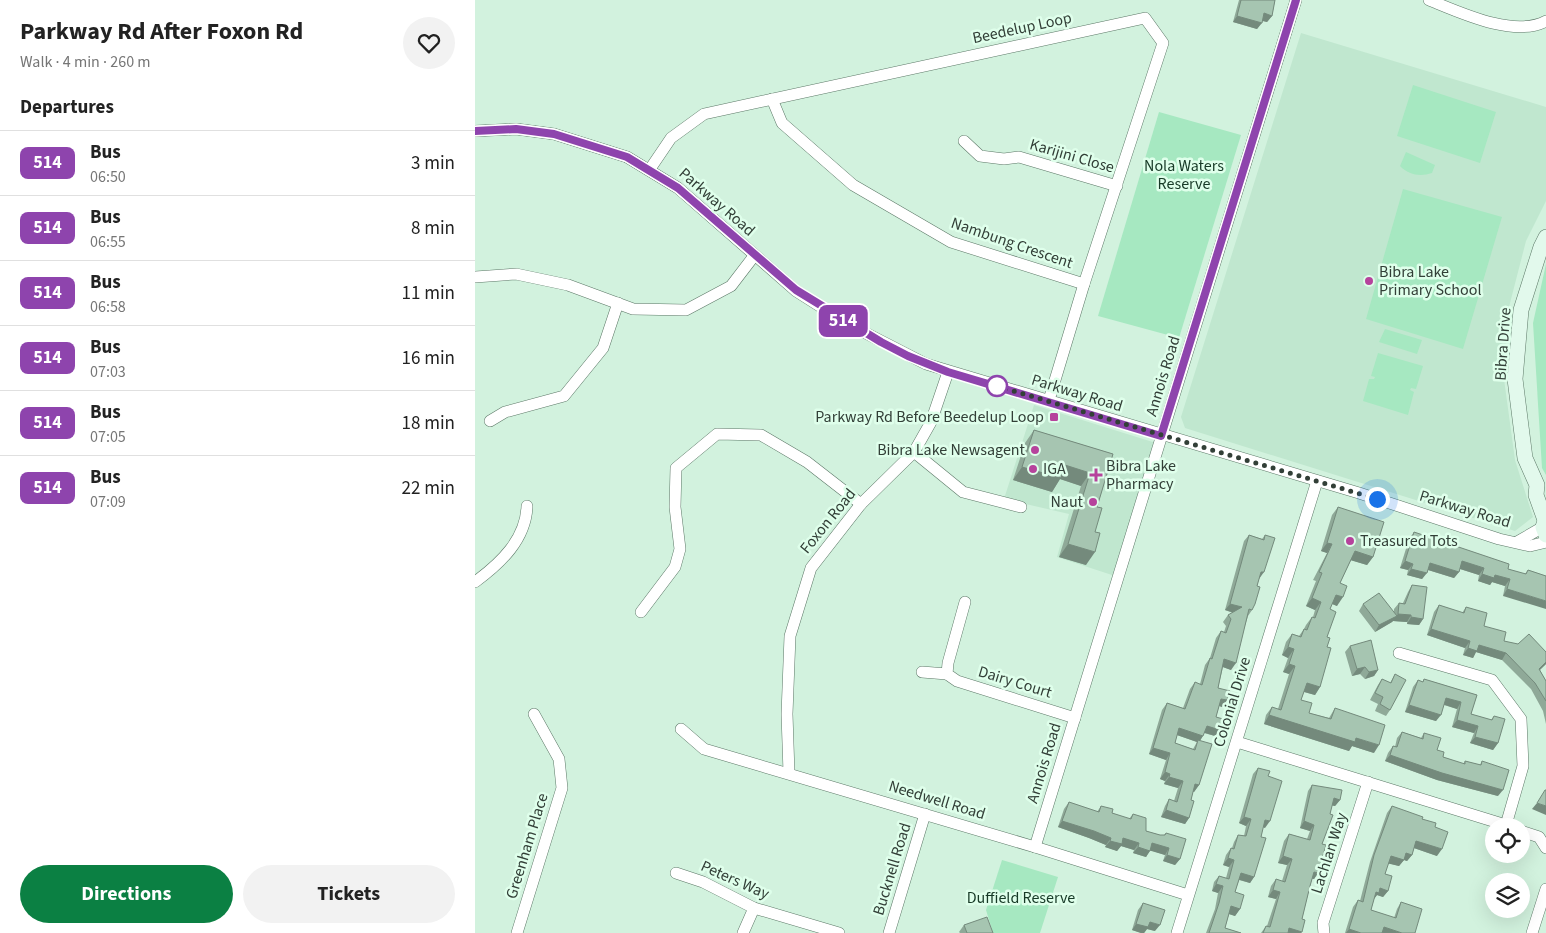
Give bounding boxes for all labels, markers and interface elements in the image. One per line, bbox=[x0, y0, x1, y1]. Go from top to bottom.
street label: Beedelup Loop bbox=[970, 7, 1074, 49]
text: Parkway Rd After Foxon Rd bbox=[20, 14, 303, 49]
button: heart bbox=[403, 17, 455, 69]
text: Walk · 4 min · 260 m bbox=[20, 51, 151, 73]
text: Departures bbox=[20, 94, 114, 121]
street label: Karijini Close bbox=[1027, 133, 1117, 179]
text: Bus bbox=[90, 139, 121, 166]
text: 514 bbox=[33, 150, 62, 175]
text: 3 min bbox=[411, 150, 455, 177]
park label: Nola Waters Reserve bbox=[1144, 155, 1224, 195]
street label: Parkway Road bbox=[674, 163, 760, 241]
text: 06:50 bbox=[90, 166, 126, 188]
text: Bus bbox=[90, 204, 121, 231]
street label: Nambung Crescent bbox=[948, 212, 1076, 274]
text: 514 bbox=[33, 215, 62, 240]
text: 8 min bbox=[411, 215, 455, 242]
text: 06:55 bbox=[90, 231, 126, 253]
place label: Bibra Lake Primary School bbox=[1379, 261, 1481, 301]
text: Bus bbox=[90, 269, 121, 296]
marker: Bibra Lake Primary School bbox=[1363, 275, 1375, 287]
text: 514 bbox=[33, 280, 62, 305]
text: 11 min bbox=[401, 280, 455, 307]
text: 06:58 bbox=[90, 296, 126, 318]
line badge: 514 bbox=[814, 305, 872, 337]
street label: Bibra Drive bbox=[1489, 307, 1517, 381]
text: 514 bbox=[829, 308, 857, 333]
street label: Annois Road bbox=[1140, 333, 1186, 419]
text: Bus bbox=[90, 334, 121, 361]
text: 514 bbox=[33, 345, 62, 370]
text: 16 min bbox=[401, 345, 455, 372]
text: 07:03 bbox=[90, 361, 126, 383]
street label: Parkway Road bbox=[1029, 369, 1125, 417]
unlabelled marker bbox=[986, 375, 1008, 397]
text: Bus bbox=[90, 399, 121, 426]
place label: Parkway Rd Before Beedelup Loop bbox=[815, 406, 1044, 428]
text: 514 bbox=[33, 410, 62, 435]
text: 18 min bbox=[401, 410, 455, 437]
marker: Parkway Rd Before Beedelup Loop bbox=[1048, 411, 1060, 423]
text: 07:05 bbox=[90, 426, 126, 448]
place label: Bibra Lake Newsagent bbox=[877, 439, 1026, 461]
marker: Bibra Lake Newsagent bbox=[1029, 444, 1041, 456]
place label: Bibra Lake Pharmacy bbox=[1106, 455, 1176, 495]
place label: IGA bbox=[1043, 458, 1066, 480]
marker: IGA bbox=[1027, 463, 1039, 475]
text: Bus bbox=[90, 464, 121, 491]
marker: Bibra Lake Pharmacy bbox=[1090, 469, 1102, 481]
text: 514 bbox=[33, 475, 62, 500]
text: 22 min bbox=[401, 475, 455, 502]
street label: Foxon Road bbox=[795, 484, 861, 558]
street label: Parkway Road bbox=[1417, 485, 1513, 533]
your location bbox=[1365, 487, 1390, 512]
text: 07:09 bbox=[90, 491, 126, 513]
place label: Naut bbox=[1050, 491, 1084, 513]
marker: Naut bbox=[1087, 496, 1099, 508]
place label: Treasured Tots bbox=[1360, 530, 1458, 552]
marker: Treasured Tots bbox=[1344, 535, 1356, 547]
street label: Colonial Drive bbox=[1208, 654, 1256, 750]
street label: Dairy Court bbox=[975, 660, 1055, 704]
street label: Annois Road bbox=[1021, 720, 1067, 806]
street label: Needwell Road bbox=[886, 775, 988, 825]
street label: Greenham Place bbox=[501, 791, 554, 901]
street label: Lachlan Way bbox=[1306, 809, 1353, 896]
map controls bbox=[1485, 818, 1530, 918]
button: locate bbox=[1485, 818, 1530, 863]
street label: Bucknell Road bbox=[867, 820, 917, 918]
street label: Peters Way bbox=[697, 855, 773, 905]
button: Directions bbox=[20, 865, 233, 923]
button: Tickets bbox=[243, 865, 455, 923]
button: layers bbox=[1485, 873, 1530, 918]
park label: Duffield Reserve bbox=[967, 887, 1075, 909]

